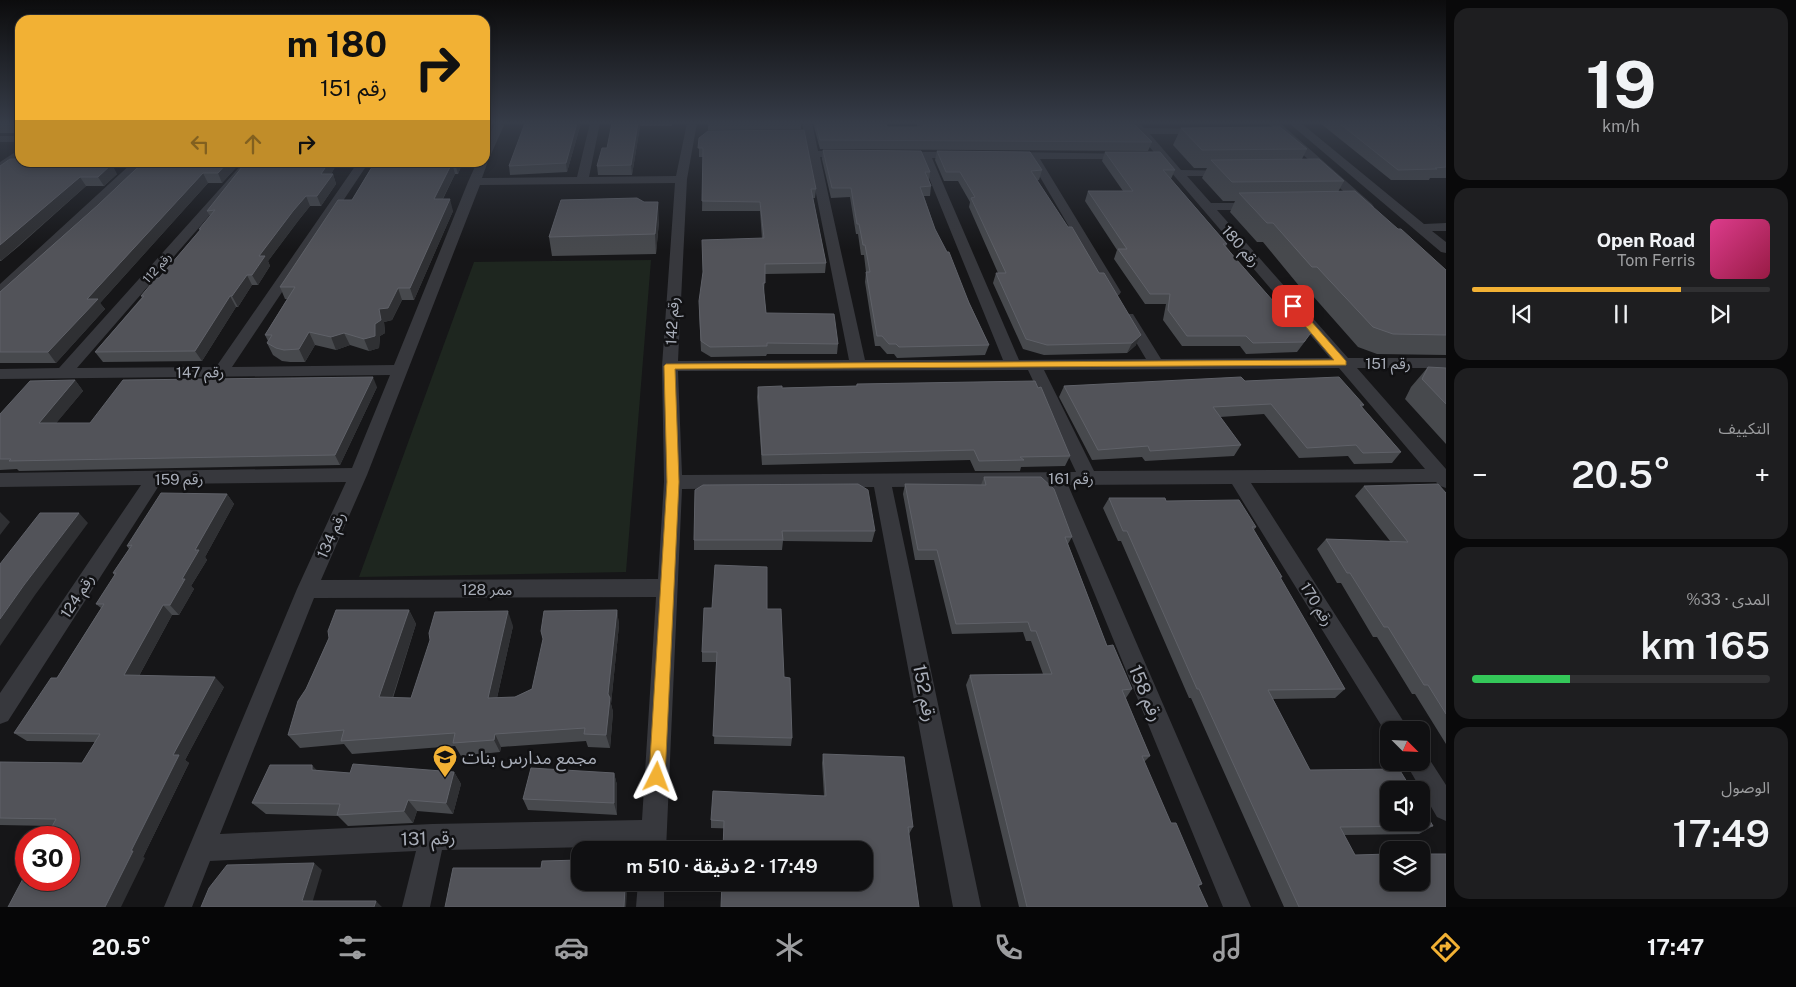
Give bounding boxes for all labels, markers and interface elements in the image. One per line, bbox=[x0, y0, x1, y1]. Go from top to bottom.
text: 180 m bbox=[287, 24, 387, 65]
icon: right bbox=[405, 35, 470, 100]
text: 19 bbox=[1586, 46, 1656, 123]
text: رقم 151 bbox=[320, 75, 387, 101]
text: km/h bbox=[1602, 117, 1640, 136]
icon: left bbox=[186, 130, 214, 158]
icon: ahead bbox=[239, 130, 267, 158]
icon: right bbox=[292, 130, 320, 158]
street label: رقم 180 bbox=[1216, 222, 1263, 272]
text: Open Road bbox=[1597, 229, 1695, 251]
street label: رقم 112 bbox=[140, 250, 176, 287]
text: Tom Ferris bbox=[1617, 251, 1695, 270]
pin bbox=[1272, 285, 1314, 327]
icon: arrive bbox=[1279, 292, 1307, 320]
street label: رقم 142 bbox=[662, 296, 685, 346]
icon: previous bbox=[1508, 300, 1536, 328]
icon: pause bbox=[1607, 300, 1635, 328]
icon: next bbox=[1706, 300, 1734, 328]
street label: رقم 151 bbox=[1365, 355, 1411, 375]
street label: رقم 147 bbox=[176, 363, 224, 384]
text: التكييف bbox=[1718, 419, 1770, 438]
text: 20.5° bbox=[1571, 452, 1671, 497]
text: − bbox=[1472, 458, 1488, 491]
text: + bbox=[1754, 458, 1770, 491]
street label: رقم 159 bbox=[154, 470, 204, 491]
street label: رقم 161 bbox=[1048, 470, 1094, 490]
street label: رقم 134 bbox=[313, 509, 351, 562]
street label: رقم 124 bbox=[57, 571, 100, 623]
street label: رقم 170 bbox=[1295, 579, 1337, 630]
street label: ممر 128 bbox=[462, 581, 512, 599]
text: المدى · 33% bbox=[1686, 590, 1770, 609]
text: 165 km bbox=[1641, 623, 1770, 668]
street label: رقم 152 bbox=[906, 662, 941, 724]
street label: رقم 158 bbox=[1122, 662, 1167, 725]
north arrow bbox=[1380, 721, 1430, 771]
map controls bbox=[1380, 721, 1430, 891]
school or university icon: مجمع مدارس بنات bbox=[432, 744, 458, 778]
place label: مجمع مدارس بنات bbox=[462, 747, 597, 772]
position arrow bbox=[630, 750, 682, 802]
text: الوصول bbox=[1721, 778, 1770, 797]
button: sound bbox=[1380, 781, 1430, 831]
text: 17:49 bbox=[1673, 811, 1770, 856]
speed limit sign: 30 bbox=[15, 826, 80, 891]
street label: رقم 131 bbox=[400, 827, 456, 852]
button: layers bbox=[1380, 841, 1430, 891]
text: 17:49 · 2 دقيقة · 510 m bbox=[626, 855, 818, 877]
icon: filters bbox=[335, 930, 370, 965]
icon: car bbox=[554, 930, 589, 965]
icon: climate bbox=[772, 930, 807, 965]
icon: phone bbox=[991, 930, 1026, 965]
icon: music bbox=[1210, 930, 1245, 965]
icon: directions bbox=[1428, 930, 1463, 965]
text: 20.5° bbox=[92, 934, 151, 960]
text: 17:47 bbox=[1647, 934, 1704, 960]

